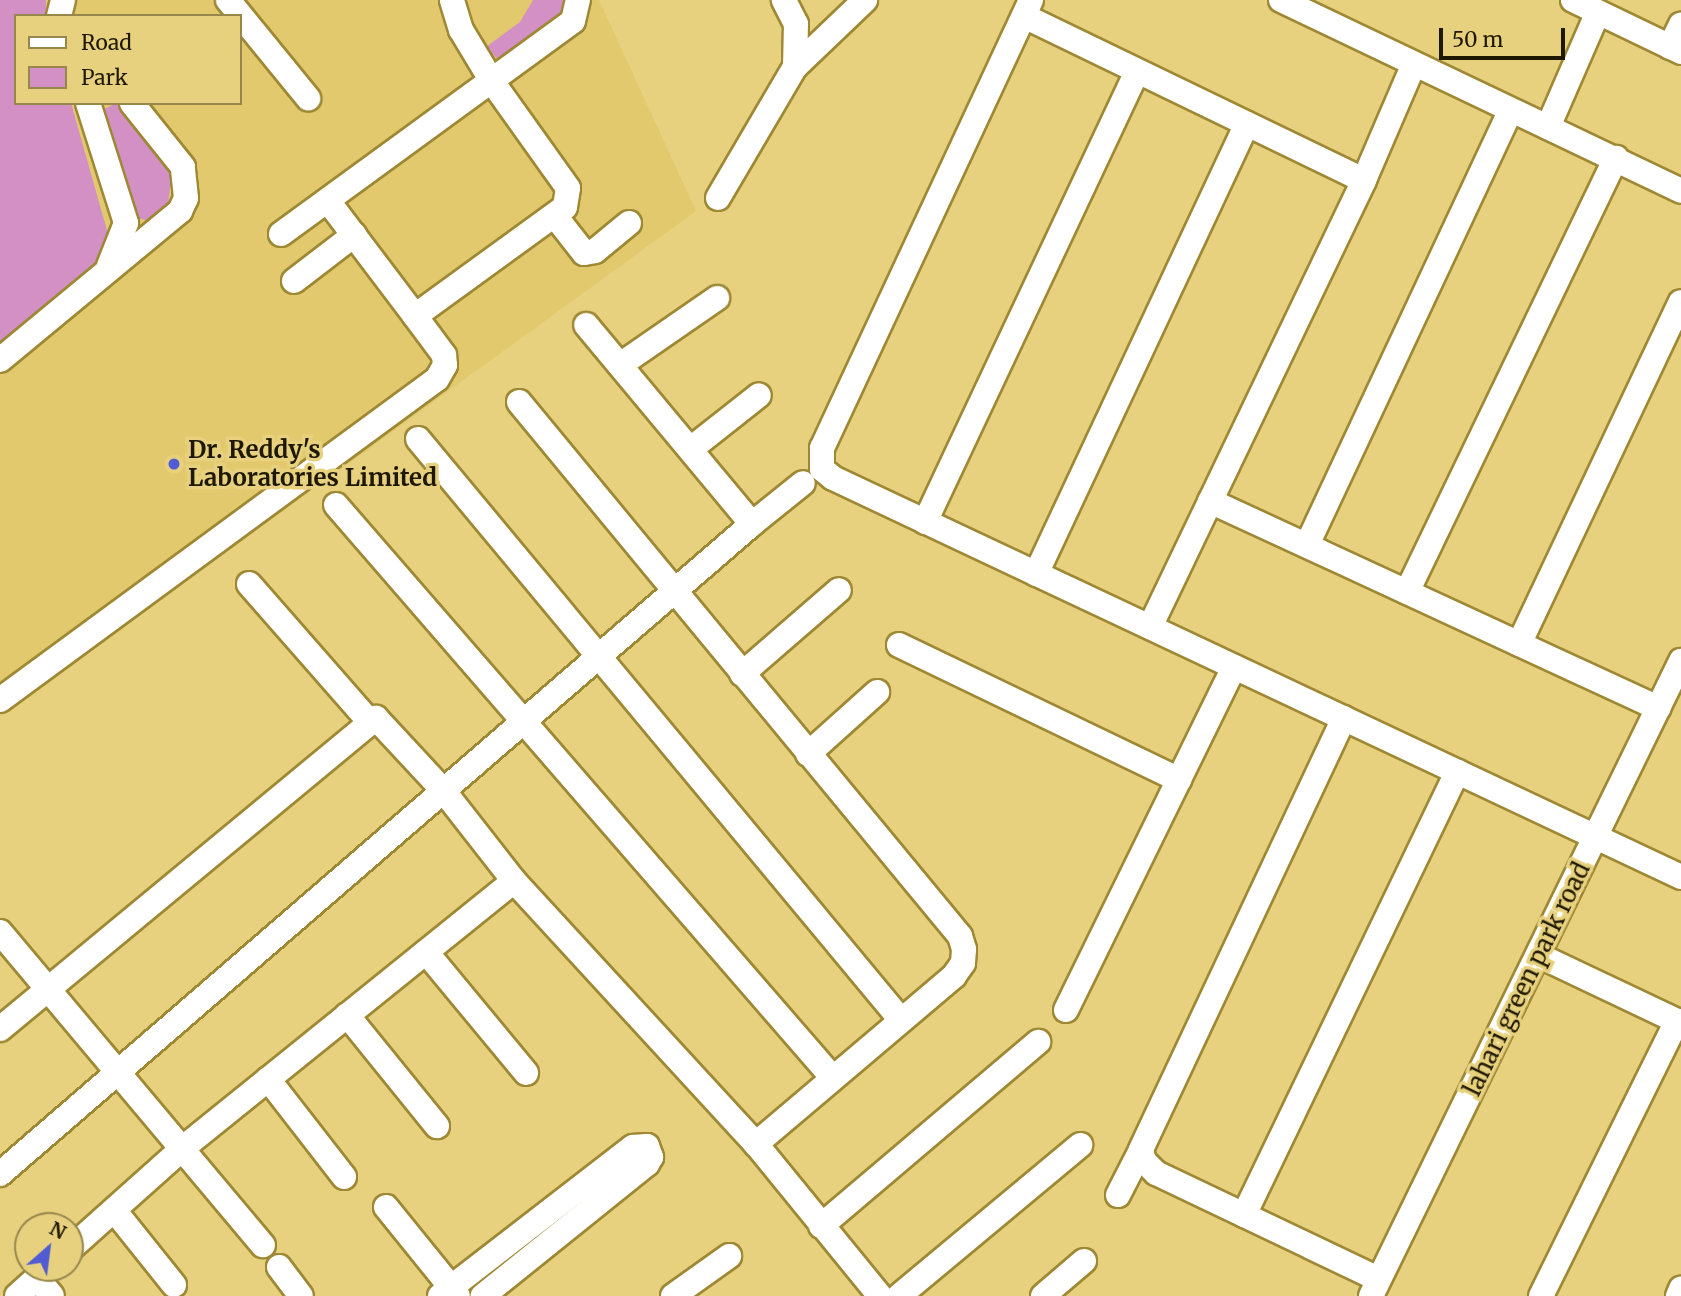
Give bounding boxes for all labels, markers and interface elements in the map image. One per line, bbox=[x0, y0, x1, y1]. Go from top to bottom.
legend bbox=[14, 14, 242, 105]
scale bar bbox=[1443, 14, 1569, 58]
text: 50 m bbox=[1452, 26, 1503, 53]
text: Road bbox=[81, 29, 132, 56]
text: Park bbox=[81, 64, 128, 91]
place label: Dr. Reddy's Laboratories Limited bbox=[188, 436, 437, 492]
marker: Dr. Reddy's Laboratories Limited bbox=[166, 456, 182, 472]
street label: lahari green park road bbox=[1458, 858, 1596, 1100]
north arrow bbox=[14, 1212, 84, 1282]
text: N bbox=[46, 1216, 70, 1244]

